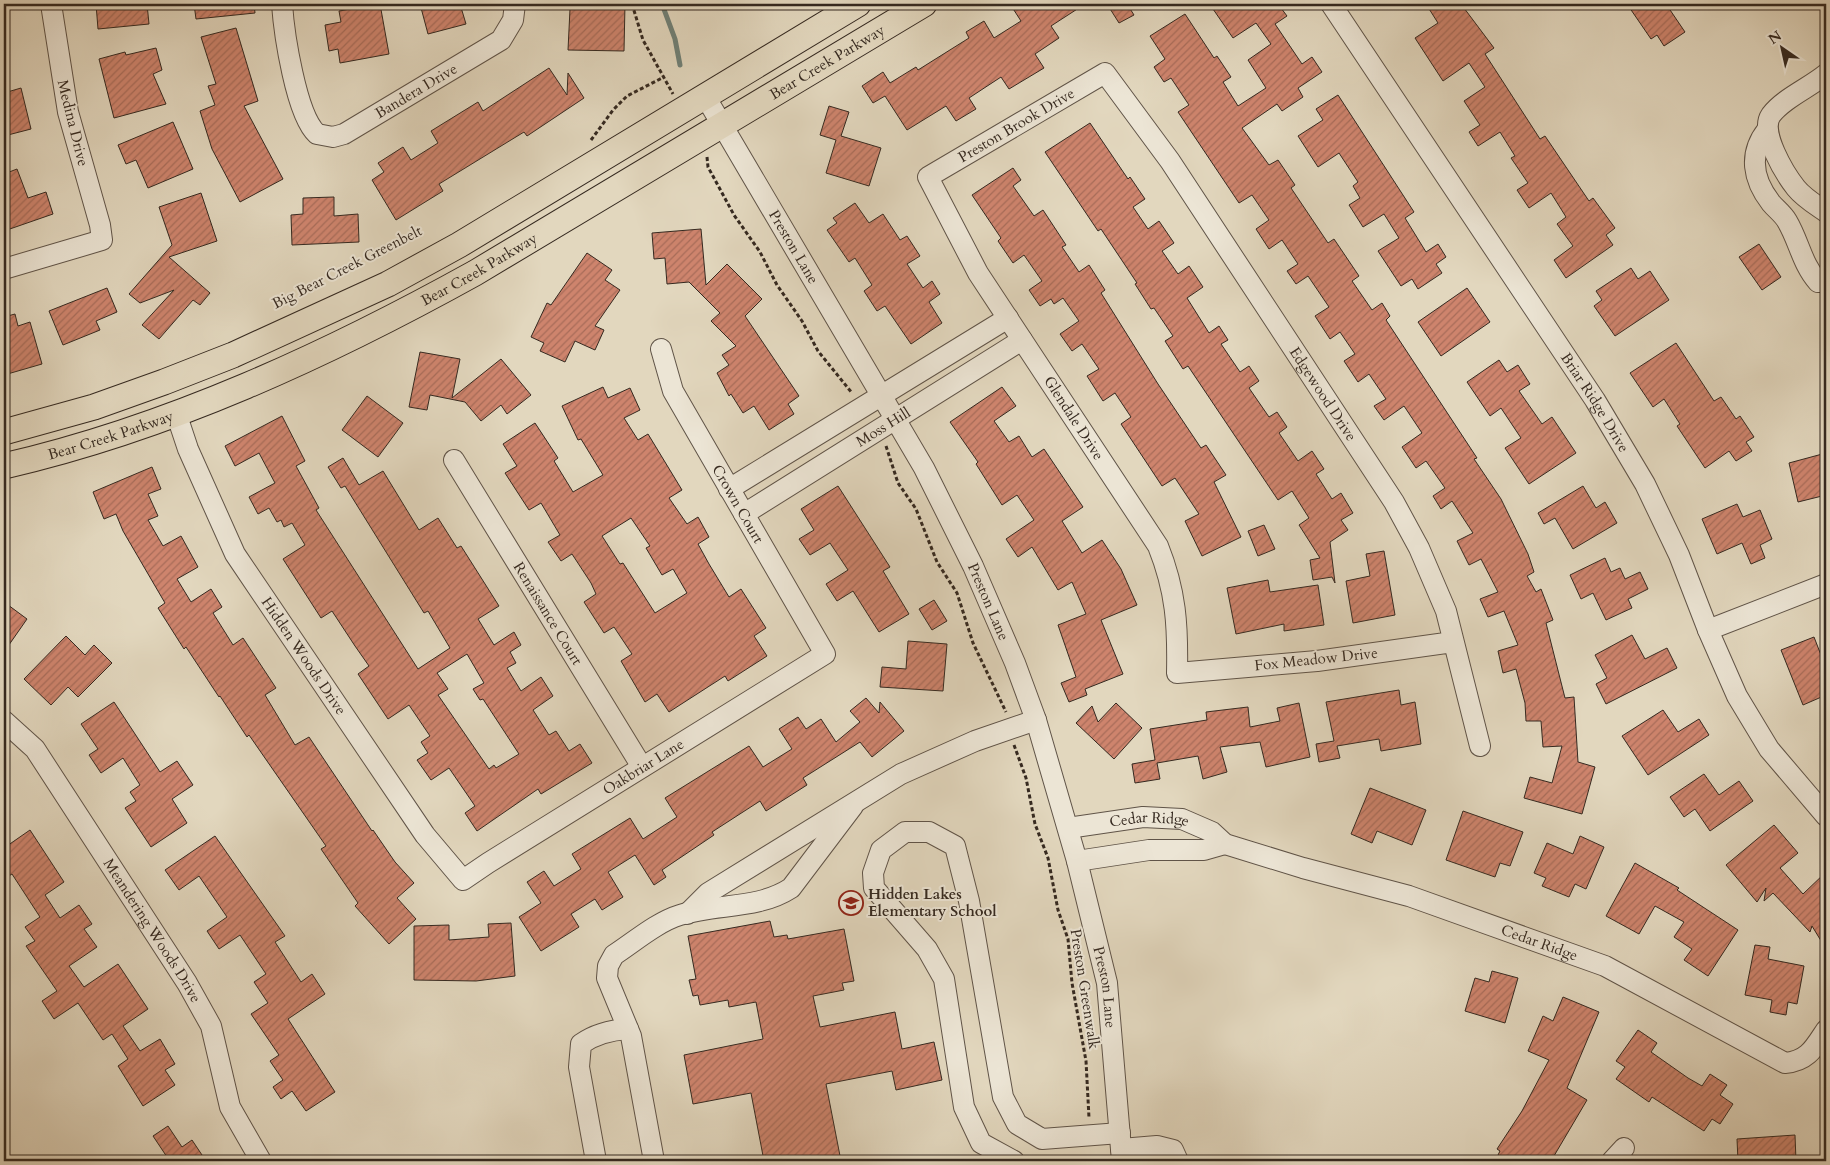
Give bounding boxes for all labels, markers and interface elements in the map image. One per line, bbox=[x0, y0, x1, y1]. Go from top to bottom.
street label: Bear Creek Parkway bbox=[766, 20, 888, 104]
north arrow bbox=[1758, 22, 1808, 72]
text: N bbox=[1765, 26, 1785, 49]
street label: Bandera Drive bbox=[371, 58, 461, 123]
street label: Medina Drive bbox=[53, 78, 93, 169]
street label: Preston Brook Drive bbox=[954, 83, 1078, 167]
street label: Preston Lane bbox=[764, 206, 823, 288]
street label: Big Bear Creek Greenbelt bbox=[269, 220, 425, 313]
street label: Bear Creek Parkway bbox=[417, 228, 541, 310]
street label: Edgewood Drive bbox=[1285, 343, 1361, 445]
street label: Briar Ridge Drive bbox=[1556, 349, 1634, 456]
street label: Glendale Drive bbox=[1039, 372, 1109, 464]
street label: Moss Hill bbox=[852, 402, 914, 452]
street label: Bear Creek Parkway bbox=[46, 406, 176, 465]
street label: Crown Court bbox=[707, 461, 769, 547]
street label: Renaissance Court bbox=[509, 558, 587, 669]
street label: Preston Lane bbox=[963, 560, 1014, 644]
street label: Hidden Woods Drive bbox=[257, 593, 351, 719]
street label: Fox Meadow Drive bbox=[1253, 643, 1379, 675]
street label: Oakbriar Lane bbox=[599, 734, 688, 800]
street label: Cedar Ridge bbox=[1108, 807, 1193, 832]
street label: Meandering Woods Drive bbox=[99, 855, 206, 1006]
place label: Hidden Lakes Elementary School bbox=[868, 884, 997, 921]
school or university icon: Hidden Lakes Elementary School bbox=[838, 890, 864, 916]
street label: Cedar Ridge bbox=[1498, 920, 1581, 966]
street label: Preston Greenwalk bbox=[1066, 927, 1104, 1051]
street label: Preston Lane bbox=[1088, 944, 1121, 1029]

